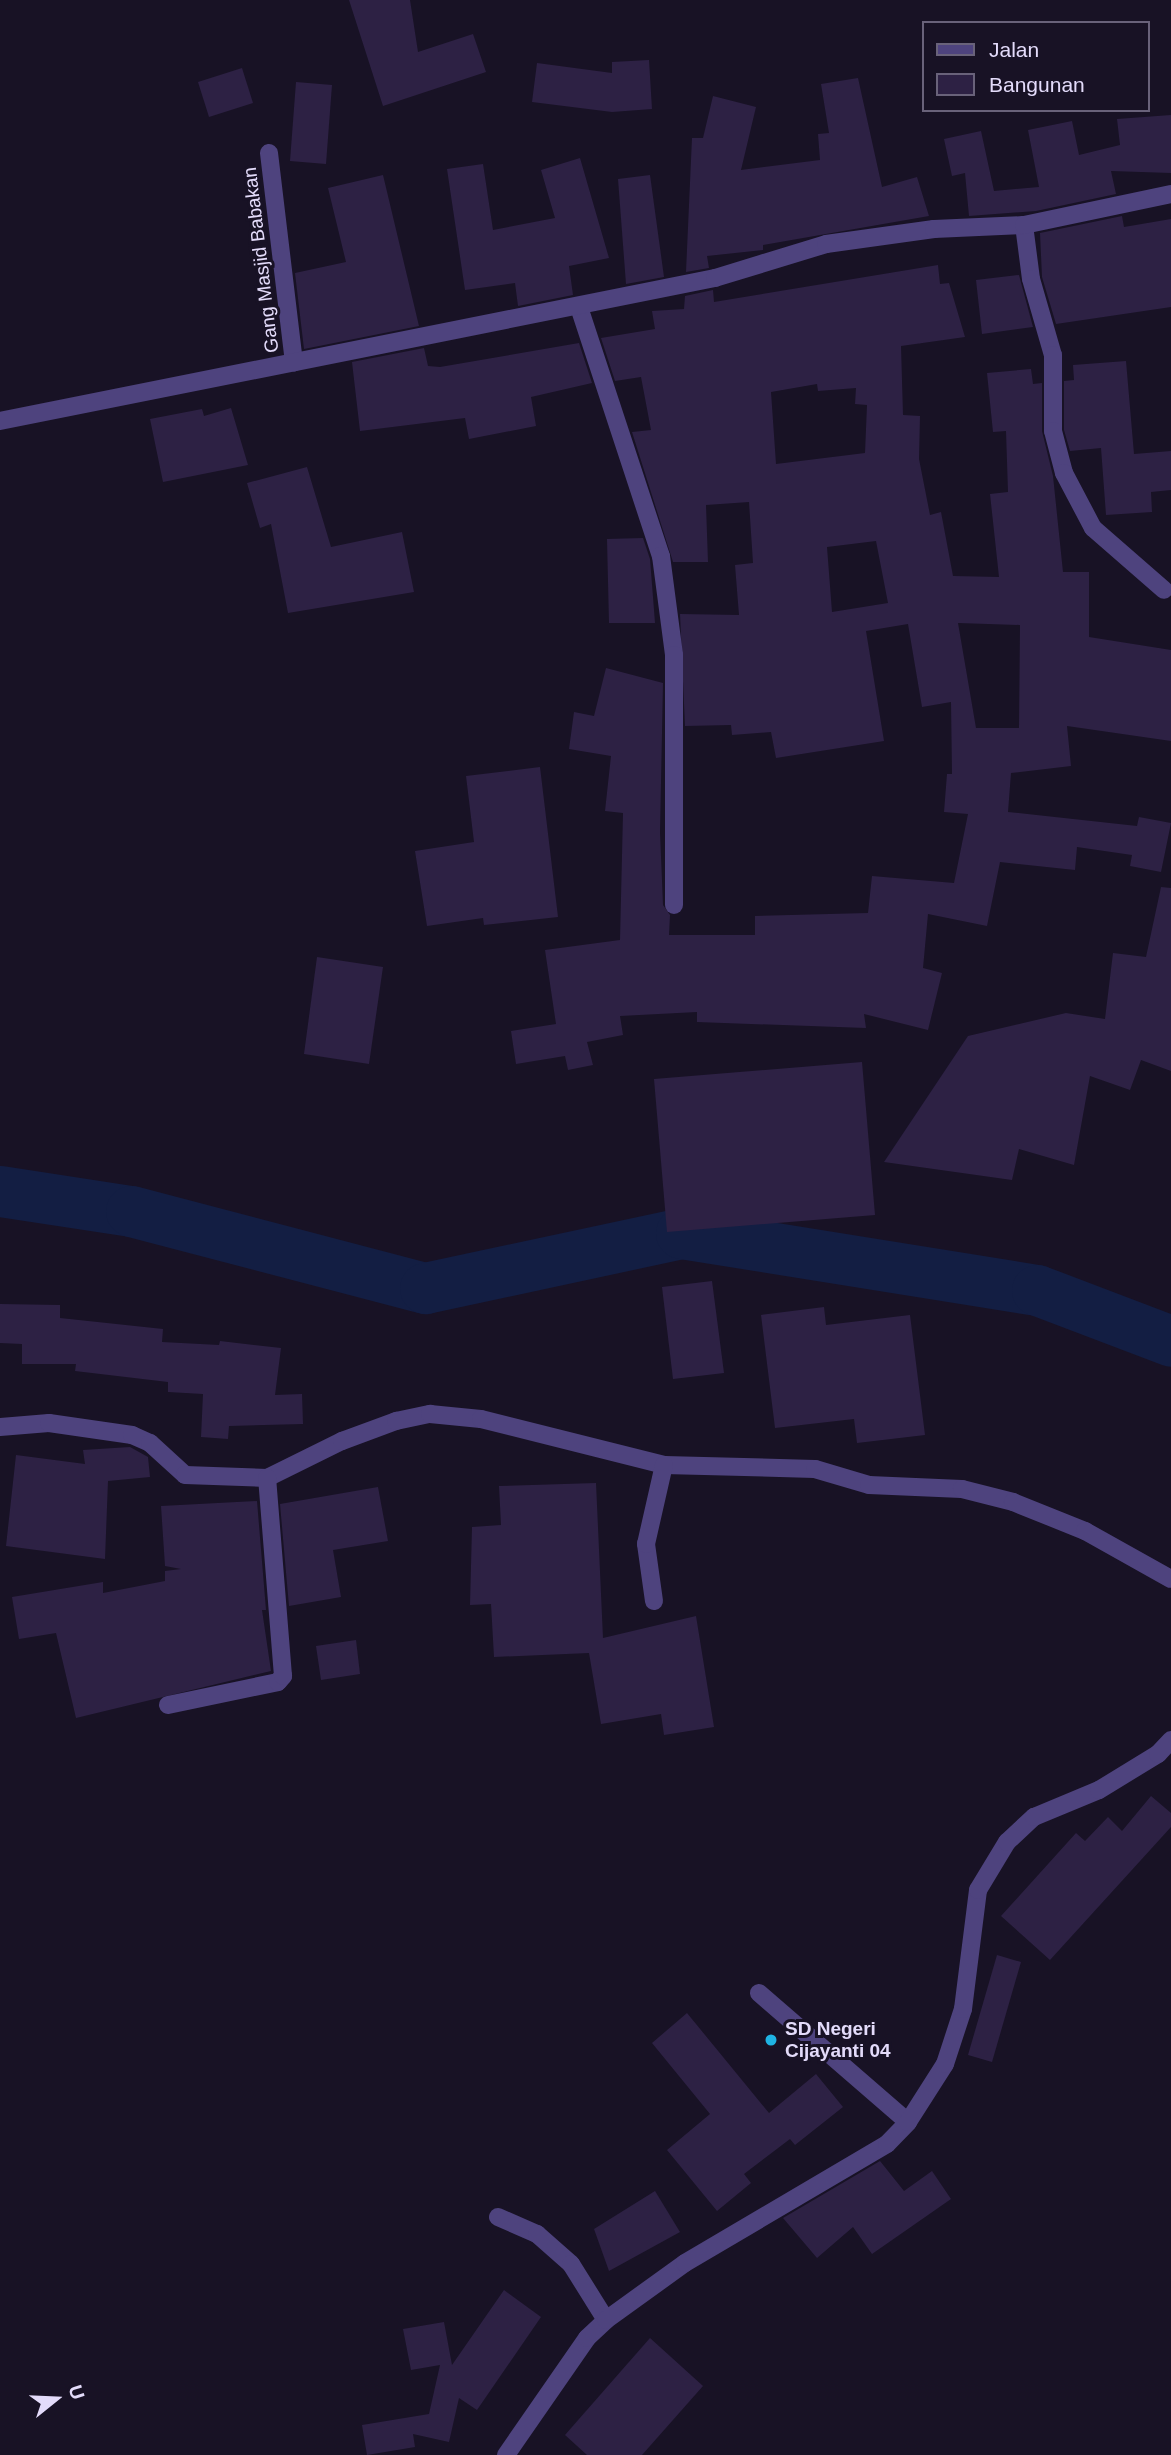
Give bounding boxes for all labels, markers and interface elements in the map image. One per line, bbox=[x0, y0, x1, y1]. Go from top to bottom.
legend bbox=[922, 21, 1150, 112]
text: Jalan bbox=[989, 38, 1039, 61]
text: Bangunan bbox=[989, 73, 1085, 96]
street label: Gang Masjid Babakan bbox=[238, 166, 284, 354]
place label: SD Negeri Cijayanti 04 bbox=[785, 2018, 891, 2062]
marker: SD Negeri Cijayanti 04 bbox=[763, 2032, 779, 2048]
north arrow bbox=[21, 2364, 91, 2434]
text: U bbox=[64, 2383, 89, 2402]

